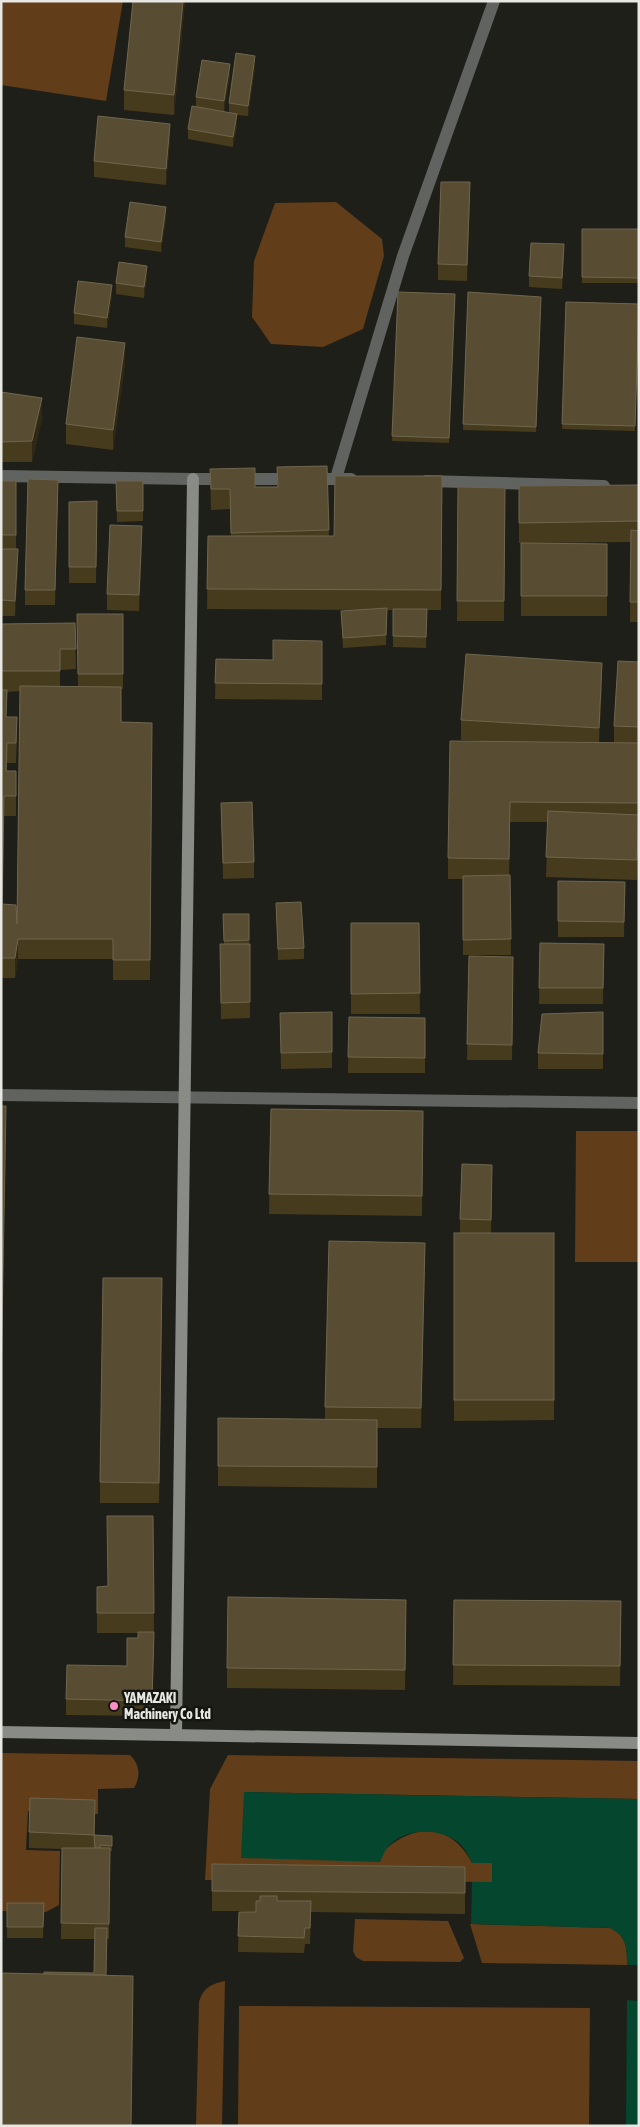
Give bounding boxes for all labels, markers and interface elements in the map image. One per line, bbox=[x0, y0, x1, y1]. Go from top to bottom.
place label: YAMAZAKI Machinery Co Ltd bbox=[123, 1690, 211, 1722]
marker: YAMAZAKI Machinery Co Ltd bbox=[108, 1700, 120, 1712]

